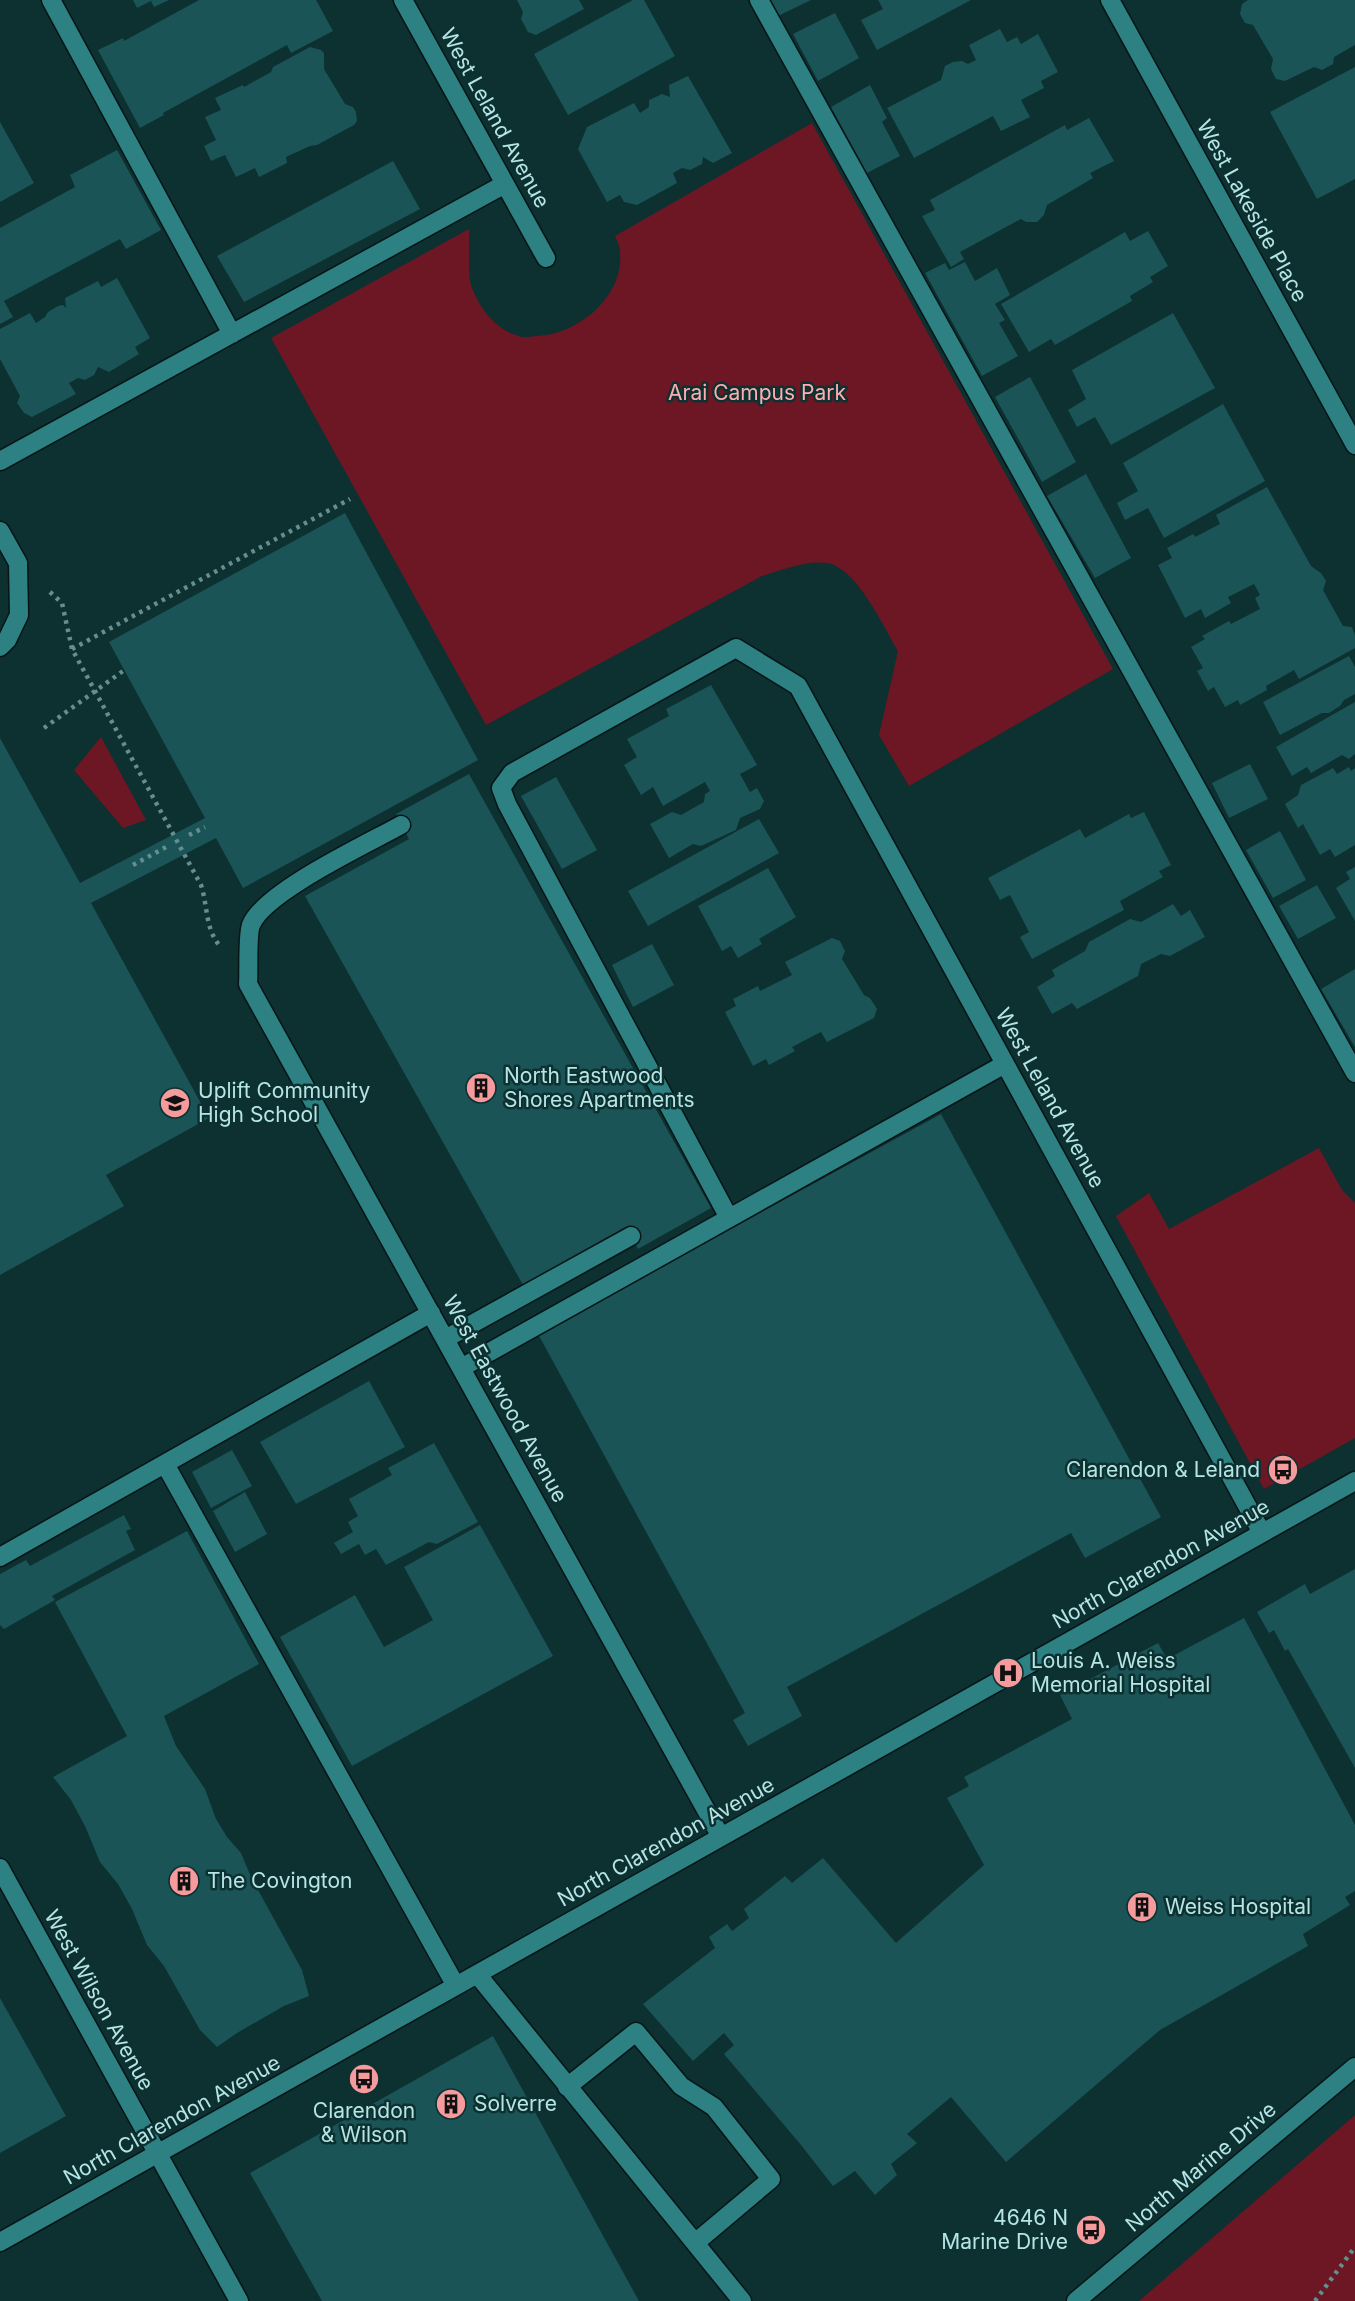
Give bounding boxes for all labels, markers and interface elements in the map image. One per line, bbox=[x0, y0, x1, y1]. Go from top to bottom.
street label: West Leland Avenue bbox=[436, 24, 555, 212]
street label: West Lakeside Place bbox=[1192, 115, 1313, 306]
park label: Arai Campus Park bbox=[668, 380, 846, 405]
street label: West Leland Avenue bbox=[991, 1004, 1110, 1192]
place label: North Eastwood Shores Apartments bbox=[504, 1063, 695, 1112]
building icon: North Eastwood Shores Apartments bbox=[464, 1071, 498, 1105]
place label: Uplift Community High School bbox=[198, 1078, 370, 1127]
school or university icon: Uplift Community High School bbox=[158, 1086, 192, 1120]
street label: West Eastwood Avenue bbox=[438, 1291, 573, 1507]
bus stop icon: Clarendon & Leland bbox=[1266, 1453, 1300, 1487]
place label: Clarendon & Leland bbox=[1066, 1457, 1260, 1482]
street label: North Clarendon Avenue bbox=[1048, 1494, 1273, 1634]
place label: Louis A. Weiss Memorial Hospital bbox=[1031, 1648, 1210, 1697]
hospital icon: Louis A. Weiss Memorial Hospital bbox=[991, 1656, 1025, 1690]
street label: North Clarendon Avenue bbox=[553, 1772, 778, 1912]
building icon: The Covington bbox=[167, 1864, 201, 1898]
place label: The Covington bbox=[207, 1868, 352, 1893]
building icon: Weiss Hospital bbox=[1125, 1890, 1159, 1924]
place label: Weiss Hospital bbox=[1165, 1894, 1311, 1919]
street label: West Wilson Avenue bbox=[39, 1905, 159, 2094]
street label: North Clarendon Avenue bbox=[59, 2050, 284, 2190]
bus stop icon: Clarendon & Wilson bbox=[347, 2062, 381, 2096]
building icon: Solverre bbox=[434, 2087, 468, 2121]
place label: Solverre bbox=[474, 2091, 557, 2116]
street label: North Marine Drive bbox=[1120, 2096, 1281, 2237]
place label: Clarendon & Wilson bbox=[313, 2098, 415, 2147]
place label: 4646 N Marine Drive bbox=[941, 2205, 1068, 2254]
bus stop icon: 4646 N Marine Drive bbox=[1074, 2213, 1108, 2247]

